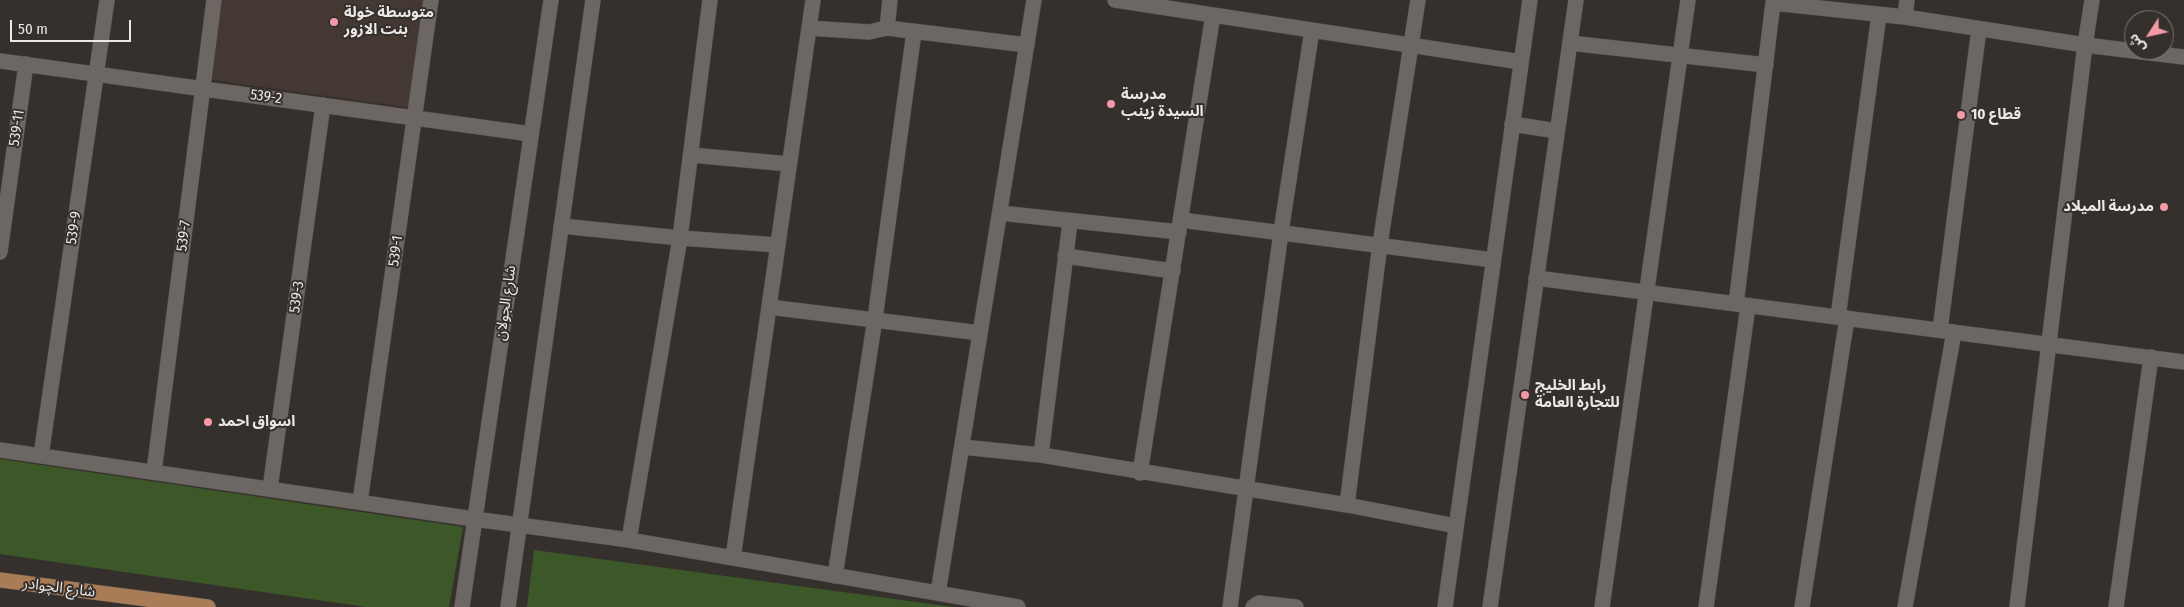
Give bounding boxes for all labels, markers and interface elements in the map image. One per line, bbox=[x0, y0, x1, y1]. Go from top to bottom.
place label: متوسطة خولة بنت الازور bbox=[344, 4, 434, 39]
scale bar bbox=[12, 10, 134, 42]
north arrow bbox=[2124, 10, 2174, 60]
marker: متوسطة خولة بنت الازور bbox=[328, 16, 340, 28]
text: 50 m bbox=[18, 20, 48, 38]
text: ش bbox=[2125, 31, 2150, 56]
street label: 539-2 bbox=[249, 86, 283, 108]
place label: مدرسة السيدة زينب bbox=[1121, 86, 1204, 121]
marker: مدرسة السيدة زينب bbox=[1105, 98, 1117, 110]
place label: قطاع 10 bbox=[1971, 106, 2021, 124]
street label: 539-11 bbox=[6, 109, 28, 147]
marker: قطاع 10 bbox=[1955, 109, 1967, 121]
place label: مدرسة الميلاد bbox=[2063, 198, 2154, 216]
marker: مدرسة الميلاد bbox=[2158, 201, 2170, 213]
street label: 539-9 bbox=[63, 210, 85, 246]
street label: 539-7 bbox=[173, 219, 195, 253]
street label: 539-1 bbox=[385, 234, 407, 268]
street label: شارع الجولان bbox=[492, 264, 520, 342]
street label: 539-3 bbox=[286, 280, 308, 314]
place label: رابط الخليج للتجارة العامة bbox=[1535, 377, 1620, 412]
marker: رابط الخليج للتجارة العامة bbox=[1519, 389, 1531, 401]
place label: اسواق احمد bbox=[218, 413, 295, 431]
marker: اسواق احمد bbox=[202, 416, 214, 428]
street label: شارع الچوادر bbox=[22, 575, 96, 601]

